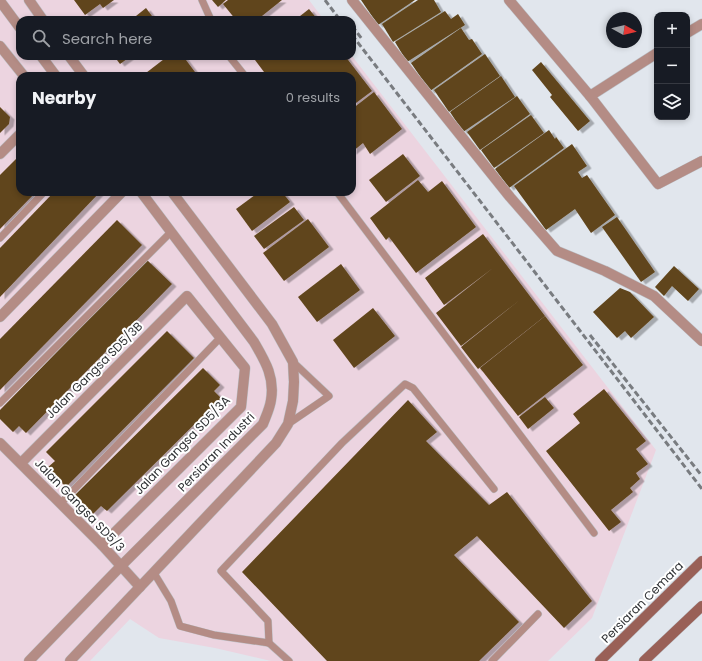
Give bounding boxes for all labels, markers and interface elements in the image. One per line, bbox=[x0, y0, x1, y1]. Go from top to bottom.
north arrow bbox=[606, 12, 642, 48]
map controls bbox=[654, 12, 690, 120]
button: + bbox=[654, 12, 690, 48]
search box bbox=[16, 16, 356, 60]
icon: search bbox=[30, 27, 52, 49]
text: Search here bbox=[62, 28, 152, 49]
button: − bbox=[654, 48, 690, 84]
button: layers bbox=[654, 84, 690, 120]
text: Nearby bbox=[32, 86, 96, 110]
text: 0 results bbox=[286, 88, 340, 107]
street label: Jalan Gangsa SD5/3B bbox=[42, 318, 146, 422]
street label: Jalan Gangsa SD5/3A bbox=[130, 392, 234, 498]
street label: Persiaran Industri bbox=[174, 409, 258, 495]
street label: Jalan Gangsa SD5/3 bbox=[31, 455, 129, 555]
street label: Persiaran Cemara bbox=[597, 557, 687, 647]

